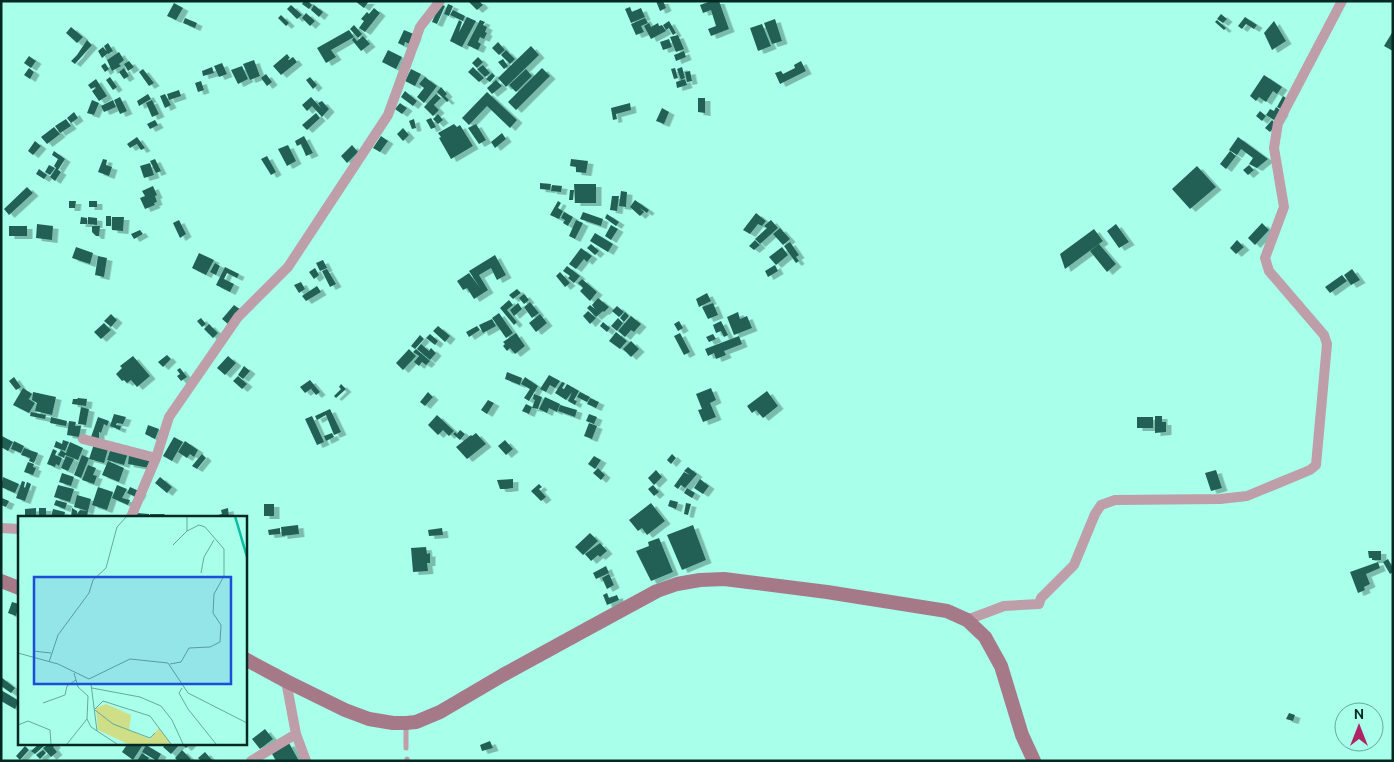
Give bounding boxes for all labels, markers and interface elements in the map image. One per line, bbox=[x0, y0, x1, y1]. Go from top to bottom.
inset map bbox=[18, 516, 246, 744]
north arrow bbox=[1334, 702, 1384, 752]
text: N bbox=[1354, 706, 1364, 722]

